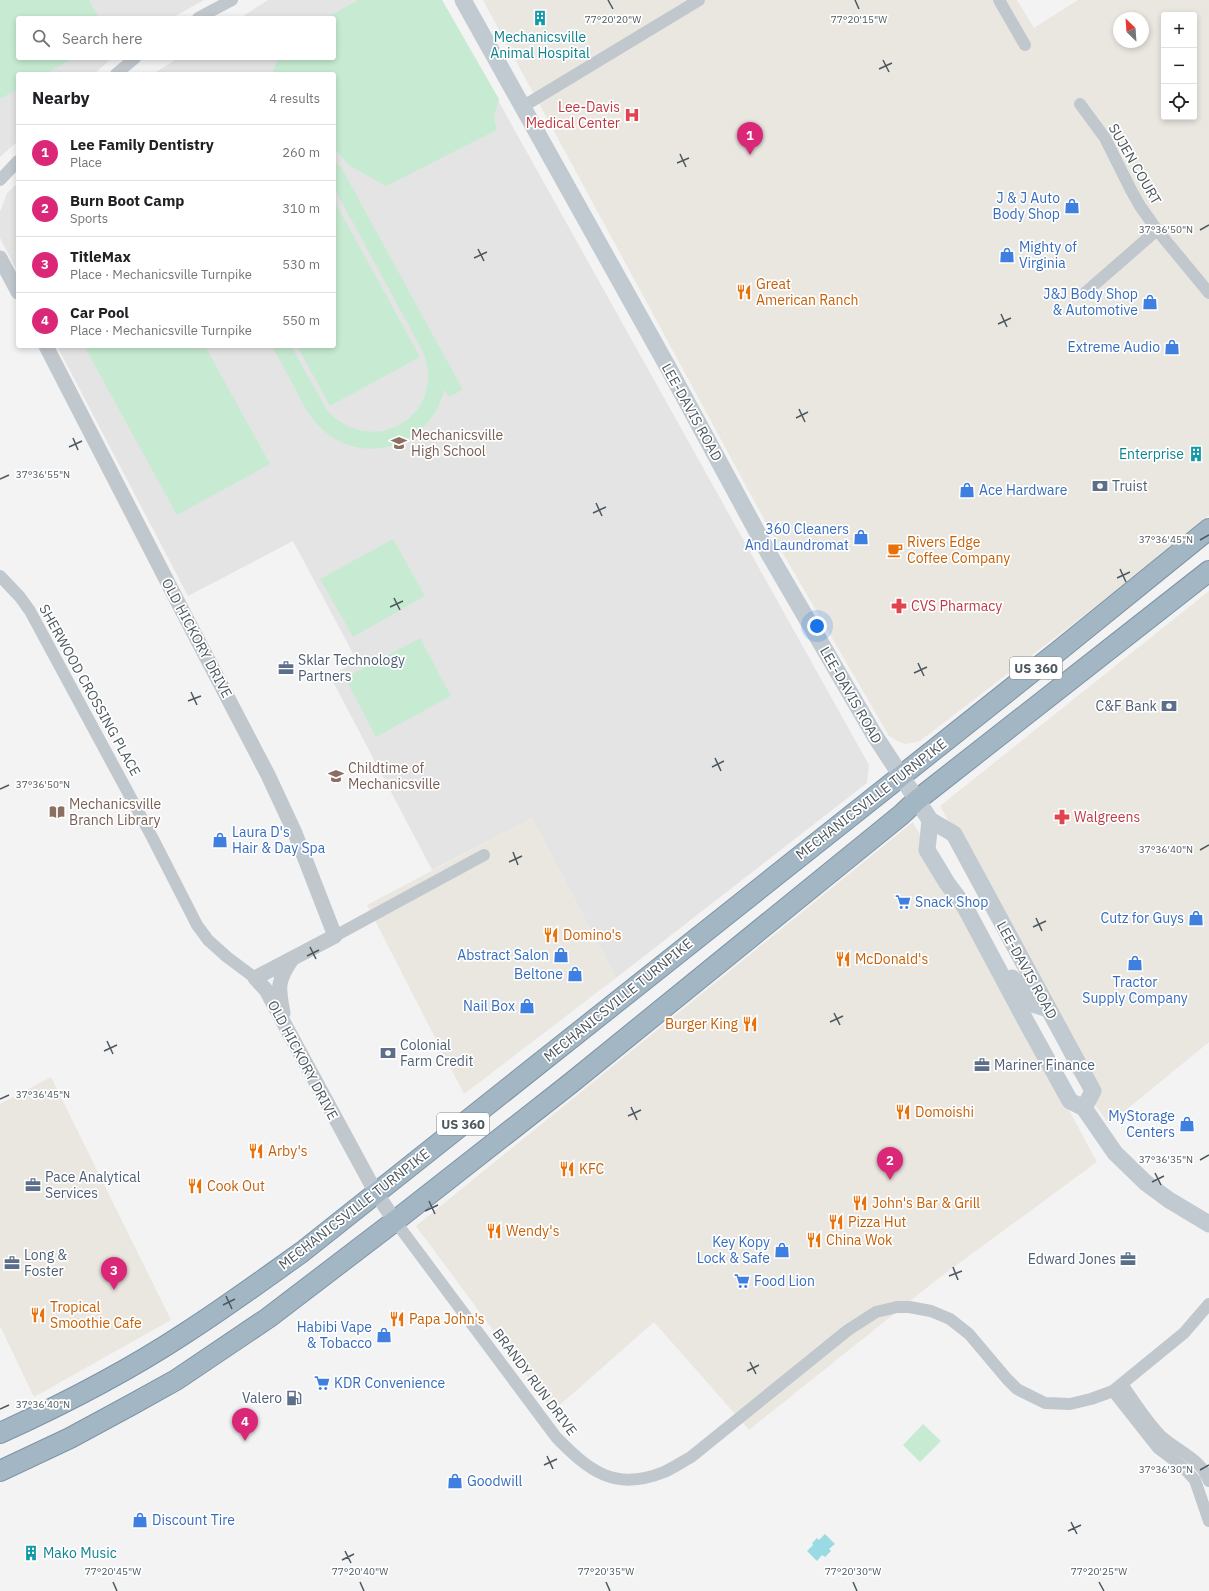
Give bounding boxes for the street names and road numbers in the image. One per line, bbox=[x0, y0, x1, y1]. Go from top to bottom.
street label: SUJEN COURT bbox=[1105, 120, 1165, 208]
street label: LEE-DAVIS ROAD bbox=[658, 360, 726, 464]
street label: OLD HICKORY DRIVE bbox=[158, 575, 236, 701]
street label: SHERWOOD CROSSING PLACE bbox=[35, 601, 145, 779]
street label: LEE-DAVIS ROAD bbox=[816, 643, 886, 747]
road number: US 360 bbox=[1010, 657, 1062, 679]
street label: MECHANICSVILLE TURNPIKE bbox=[792, 734, 950, 864]
street label: LEE-DAVIS ROAD bbox=[993, 918, 1061, 1022]
street label: MECHANICSVILLE TURNPIKE bbox=[540, 934, 696, 1066]
street label: OLD HICKORY DRIVE bbox=[264, 997, 342, 1123]
road number: US 360 bbox=[437, 1113, 489, 1135]
street label: MECHANICSVILLE TURNPIKE bbox=[275, 1144, 433, 1274]
street label: BRANDY RUN DRIVE bbox=[489, 1325, 581, 1439]

